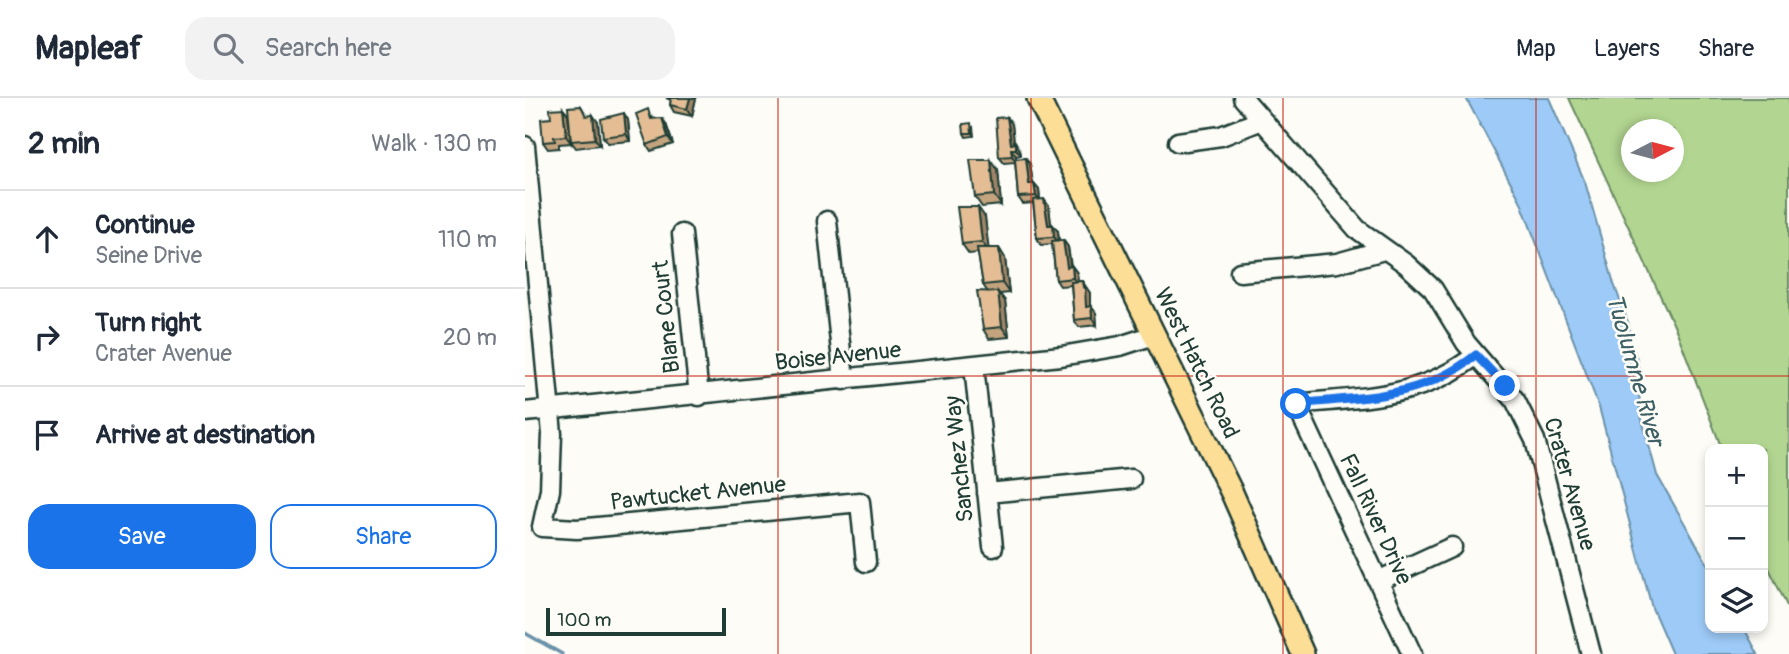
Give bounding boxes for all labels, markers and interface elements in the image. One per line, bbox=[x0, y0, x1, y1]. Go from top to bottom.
search box bbox=[185, 17, 675, 80]
text: Mapleaf bbox=[35, 28, 143, 69]
icon: search bbox=[209, 29, 247, 67]
text: Search here bbox=[265, 32, 392, 64]
text: Map bbox=[1516, 34, 1556, 63]
text: Layers bbox=[1594, 34, 1660, 63]
text: Share bbox=[1698, 34, 1754, 63]
north arrow bbox=[1621, 119, 1684, 182]
text: 2 min bbox=[28, 125, 100, 162]
text: Walk · 130 m bbox=[371, 129, 497, 158]
text: Continue bbox=[95, 209, 195, 241]
icon: ahead bbox=[28, 220, 66, 258]
text: 110 m bbox=[438, 225, 497, 254]
text: Seine Drive bbox=[95, 241, 202, 270]
street label: Blane Court bbox=[646, 258, 686, 375]
street label: West Hatch Road bbox=[1148, 283, 1246, 443]
water label: Tuolumne River bbox=[1599, 291, 1671, 453]
text: Turn right bbox=[95, 307, 201, 339]
icon: right bbox=[28, 318, 66, 356]
text: 20 m bbox=[443, 323, 497, 352]
street label: Boise Avenue bbox=[773, 335, 903, 377]
text: Crater Avenue bbox=[95, 339, 232, 368]
route end bbox=[1489, 370, 1520, 401]
route start bbox=[1280, 388, 1311, 419]
street label: Sanchez Way bbox=[938, 394, 980, 524]
street label: Crater Avenue bbox=[1537, 414, 1603, 554]
icon: arrive bbox=[28, 416, 66, 454]
text: Arrive at destination bbox=[95, 419, 315, 451]
map controls bbox=[1705, 444, 1768, 633]
button: + bbox=[1705, 444, 1768, 507]
street label: Fall River Drive bbox=[1333, 449, 1419, 590]
street label: Pawtucket Avenue bbox=[609, 469, 788, 517]
button: Save bbox=[28, 504, 256, 569]
button: Share bbox=[270, 504, 497, 569]
button: − bbox=[1705, 507, 1768, 570]
button: layers bbox=[1705, 570, 1768, 633]
scale bar bbox=[546, 605, 726, 637]
text: 100 m bbox=[557, 608, 611, 632]

